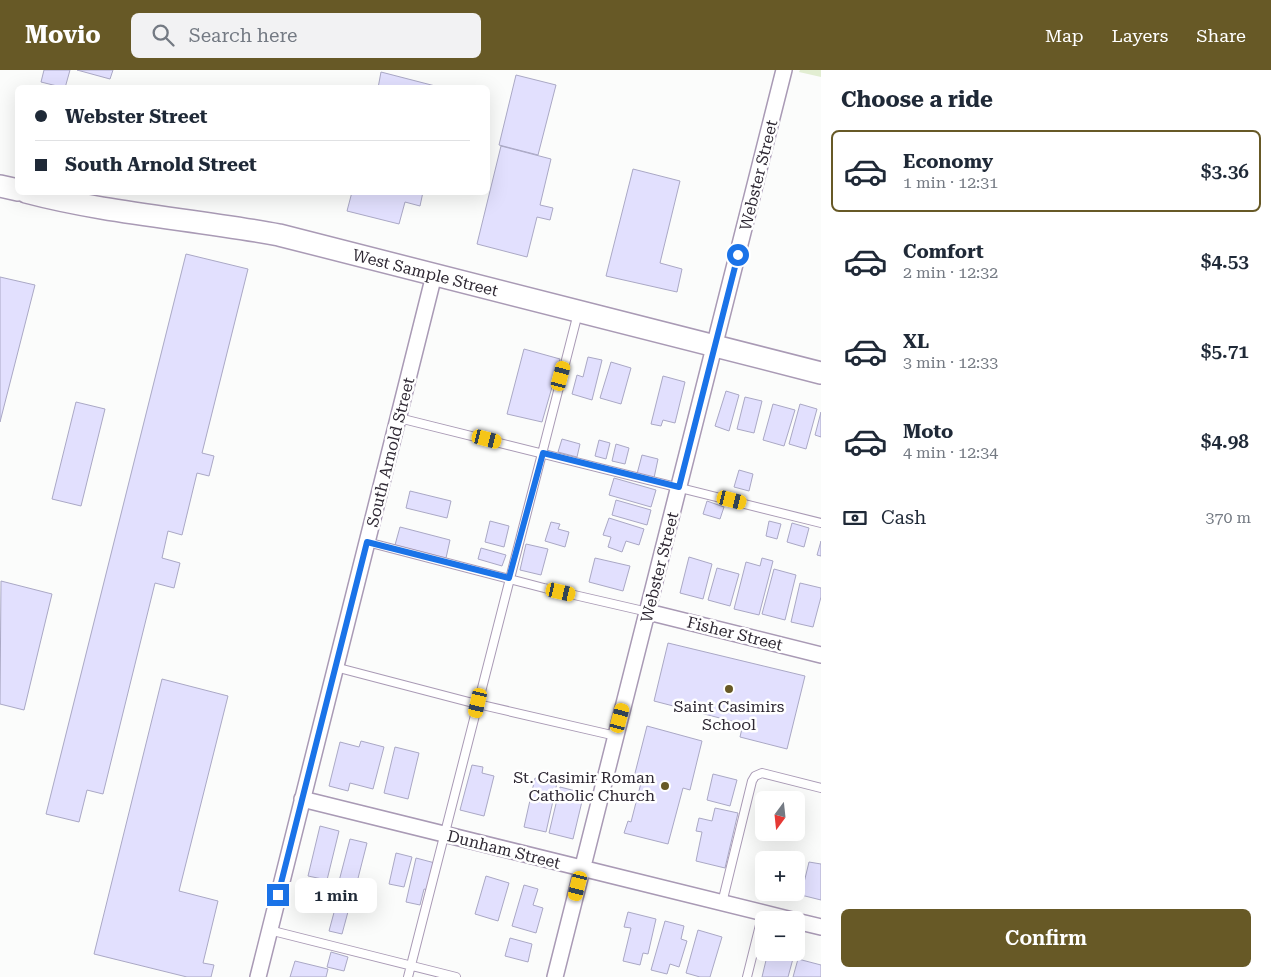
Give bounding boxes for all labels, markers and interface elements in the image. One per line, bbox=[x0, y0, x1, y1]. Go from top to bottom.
search box bbox=[131, 13, 481, 58]
text: Movio bbox=[25, 21, 101, 49]
icon: search bbox=[149, 21, 177, 49]
text: Search here bbox=[189, 24, 298, 47]
text: Map bbox=[1045, 25, 1084, 46]
text: Layers bbox=[1112, 25, 1168, 46]
text: Share bbox=[1196, 25, 1246, 46]
text: Choose a ride bbox=[841, 87, 993, 112]
text: Webster Street bbox=[65, 105, 208, 128]
street label: Webster Street bbox=[736, 118, 781, 232]
icon: car bbox=[843, 149, 888, 194]
text: Economy bbox=[903, 150, 993, 173]
text: South Arnold Street bbox=[65, 153, 257, 176]
text: $3.36 bbox=[1201, 160, 1249, 183]
text: 1 min · 12:31 bbox=[903, 173, 998, 192]
icon: car bbox=[843, 239, 888, 284]
text: Comfort bbox=[903, 240, 984, 263]
route start bbox=[727, 244, 749, 266]
street label: West Sample Street bbox=[351, 245, 500, 300]
text: $4.53 bbox=[1201, 250, 1249, 273]
text: 2 min · 12:32 bbox=[903, 263, 998, 282]
icon: car bbox=[843, 329, 888, 374]
text: XL bbox=[903, 330, 929, 353]
text: $5.71 bbox=[1201, 340, 1249, 363]
text: 3 min · 12:33 bbox=[903, 353, 998, 372]
car bbox=[549, 360, 572, 392]
street label: South Arnold Street bbox=[363, 375, 418, 529]
icon: car bbox=[843, 419, 888, 464]
text: Moto bbox=[903, 420, 953, 443]
car bbox=[470, 428, 503, 450]
text: $4.98 bbox=[1201, 430, 1249, 453]
text: 4 min · 12:34 bbox=[903, 443, 998, 462]
car bbox=[715, 489, 748, 511]
icon: cash bbox=[841, 504, 869, 532]
text: Cash bbox=[881, 506, 926, 529]
text: 370 m bbox=[1205, 508, 1251, 527]
street label: Webster Street bbox=[637, 510, 682, 624]
car bbox=[544, 581, 577, 603]
street label: Fisher Street bbox=[685, 612, 785, 655]
marker: Saint Casimirs School bbox=[723, 683, 735, 695]
car bbox=[467, 687, 488, 719]
place label: Saint Casimirs School bbox=[674, 697, 785, 734]
car bbox=[608, 702, 631, 734]
place label: St. Casimir Roman Catholic Church bbox=[513, 768, 655, 805]
marker: St. Casimir Roman Catholic Church bbox=[659, 780, 671, 792]
north arrow bbox=[755, 791, 805, 841]
map controls bbox=[755, 791, 805, 961]
street label: Dunham Street bbox=[445, 826, 562, 873]
button: + bbox=[755, 851, 805, 901]
car bbox=[567, 870, 588, 902]
callout: 1 min bbox=[296, 878, 378, 912]
route end bbox=[267, 884, 289, 906]
text: 1 min bbox=[314, 886, 358, 905]
button: Confirm bbox=[841, 909, 1251, 967]
button: − bbox=[755, 911, 805, 961]

